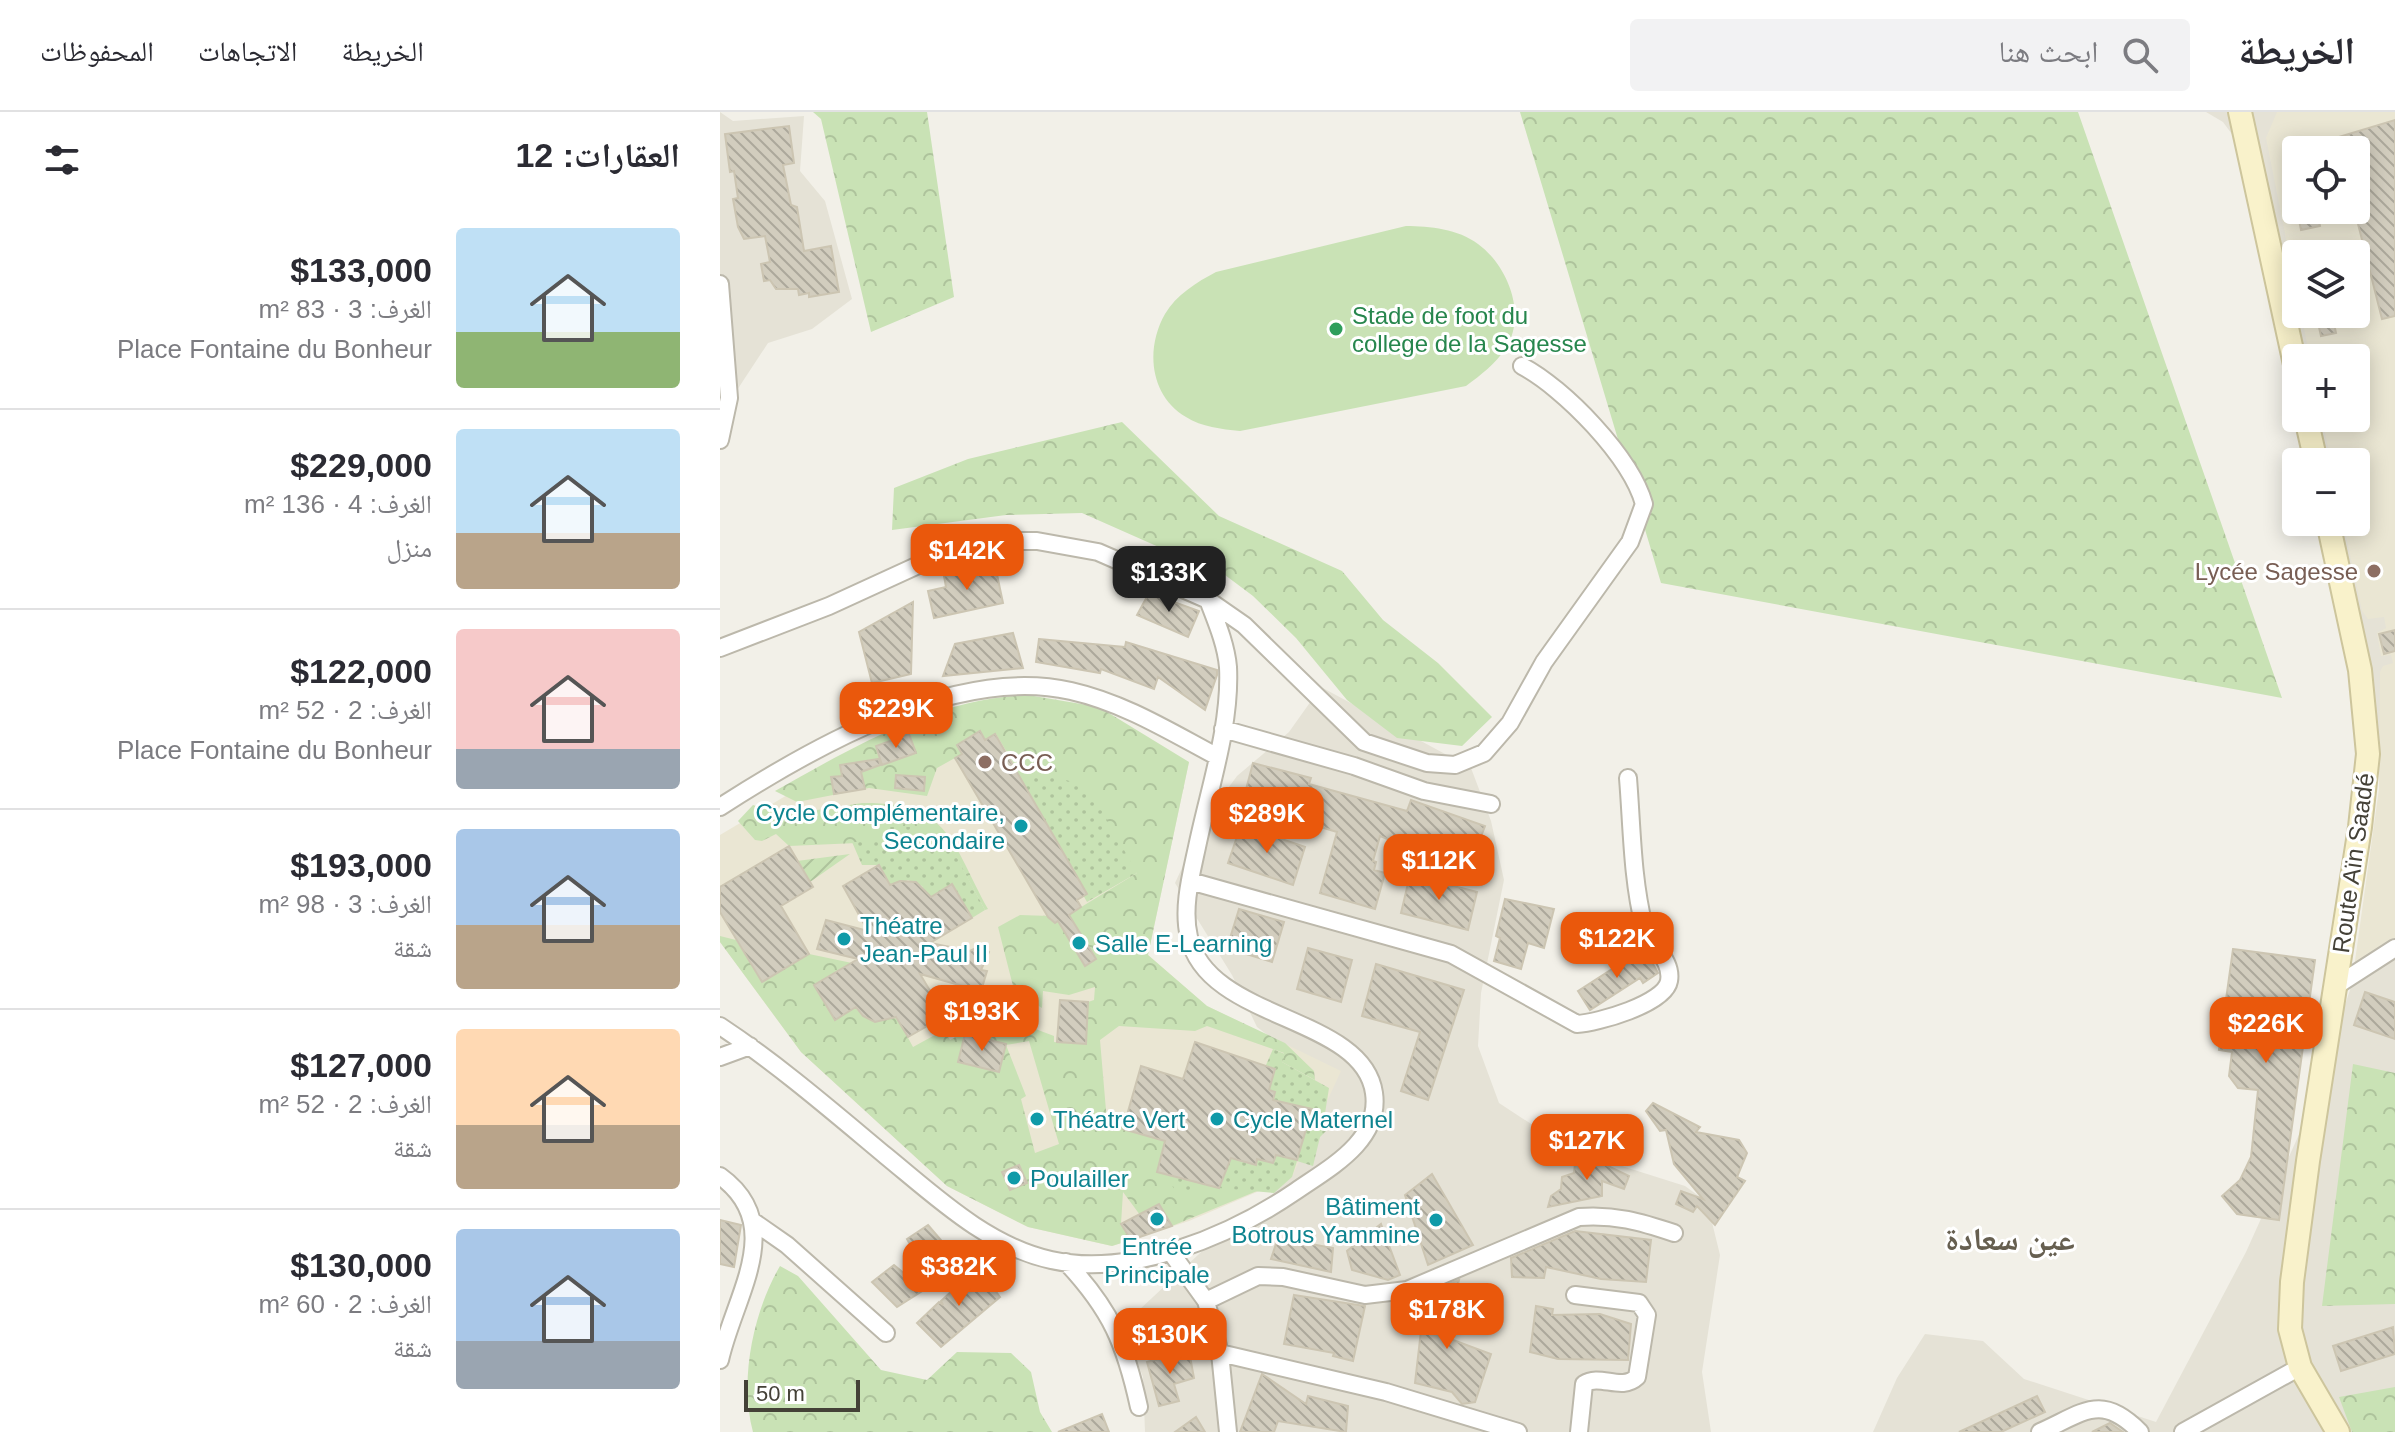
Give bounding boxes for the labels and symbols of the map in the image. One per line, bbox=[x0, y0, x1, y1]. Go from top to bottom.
place label: Stade de foot du college de la Sagesse bbox=[1352, 302, 1587, 357]
marker: Stade de foot du college de la Sagesse bbox=[1327, 320, 1345, 338]
pin: $142K bbox=[911, 524, 1023, 592]
pin: $133K bbox=[1113, 546, 1225, 614]
place label: Lycée Sagesse bbox=[2195, 558, 2358, 585]
marker: Lycée Sagesse bbox=[2365, 562, 2383, 580]
pin: $229K bbox=[840, 682, 952, 750]
place label: CCC bbox=[1001, 749, 1053, 776]
marker: CCC bbox=[976, 753, 994, 771]
street label: Route Aïn Saadé bbox=[2327, 771, 2379, 955]
pin: $289K bbox=[1211, 787, 1323, 855]
place label: Cycle Complémentaire, Secondaire bbox=[756, 799, 1005, 854]
marker: Cycle Complémentaire, Secondaire bbox=[1012, 817, 1030, 835]
pin: $112K bbox=[1383, 834, 1495, 902]
place label: Théatre Jean-Paul II bbox=[860, 912, 988, 967]
pin: $122K bbox=[1561, 912, 1673, 980]
marker: Théatre Jean-Paul II bbox=[835, 930, 853, 948]
place label: Salle E-Learning bbox=[1095, 930, 1272, 957]
marker: Salle E-Learning bbox=[1070, 934, 1088, 952]
pin: $193K bbox=[926, 985, 1038, 1053]
pin: $226K bbox=[2210, 997, 2322, 1065]
place label: Théatre Vert bbox=[1053, 1106, 1185, 1133]
place label: Cycle Maternel bbox=[1233, 1106, 1393, 1133]
marker: Théatre Vert bbox=[1028, 1110, 1046, 1128]
marker: Cycle Maternel bbox=[1208, 1110, 1226, 1128]
pin: $127K bbox=[1531, 1114, 1643, 1182]
place label: Poulailler bbox=[1030, 1165, 1129, 1192]
marker: Poulailler bbox=[1005, 1169, 1023, 1187]
place label: Bâtiment Botrous Yammine bbox=[1231, 1193, 1420, 1248]
marker: Entrée Principale bbox=[1148, 1210, 1166, 1228]
marker: Bâtiment Botrous Yammine bbox=[1427, 1211, 1445, 1229]
district label: عين سعادة bbox=[1945, 1221, 2075, 1258]
place label: Entrée Principale bbox=[1104, 1233, 1210, 1288]
pin: $382K bbox=[903, 1240, 1015, 1308]
pin: $178K bbox=[1391, 1283, 1503, 1351]
pin: $130K bbox=[1114, 1308, 1226, 1376]
scale bar bbox=[744, 1376, 860, 1412]

